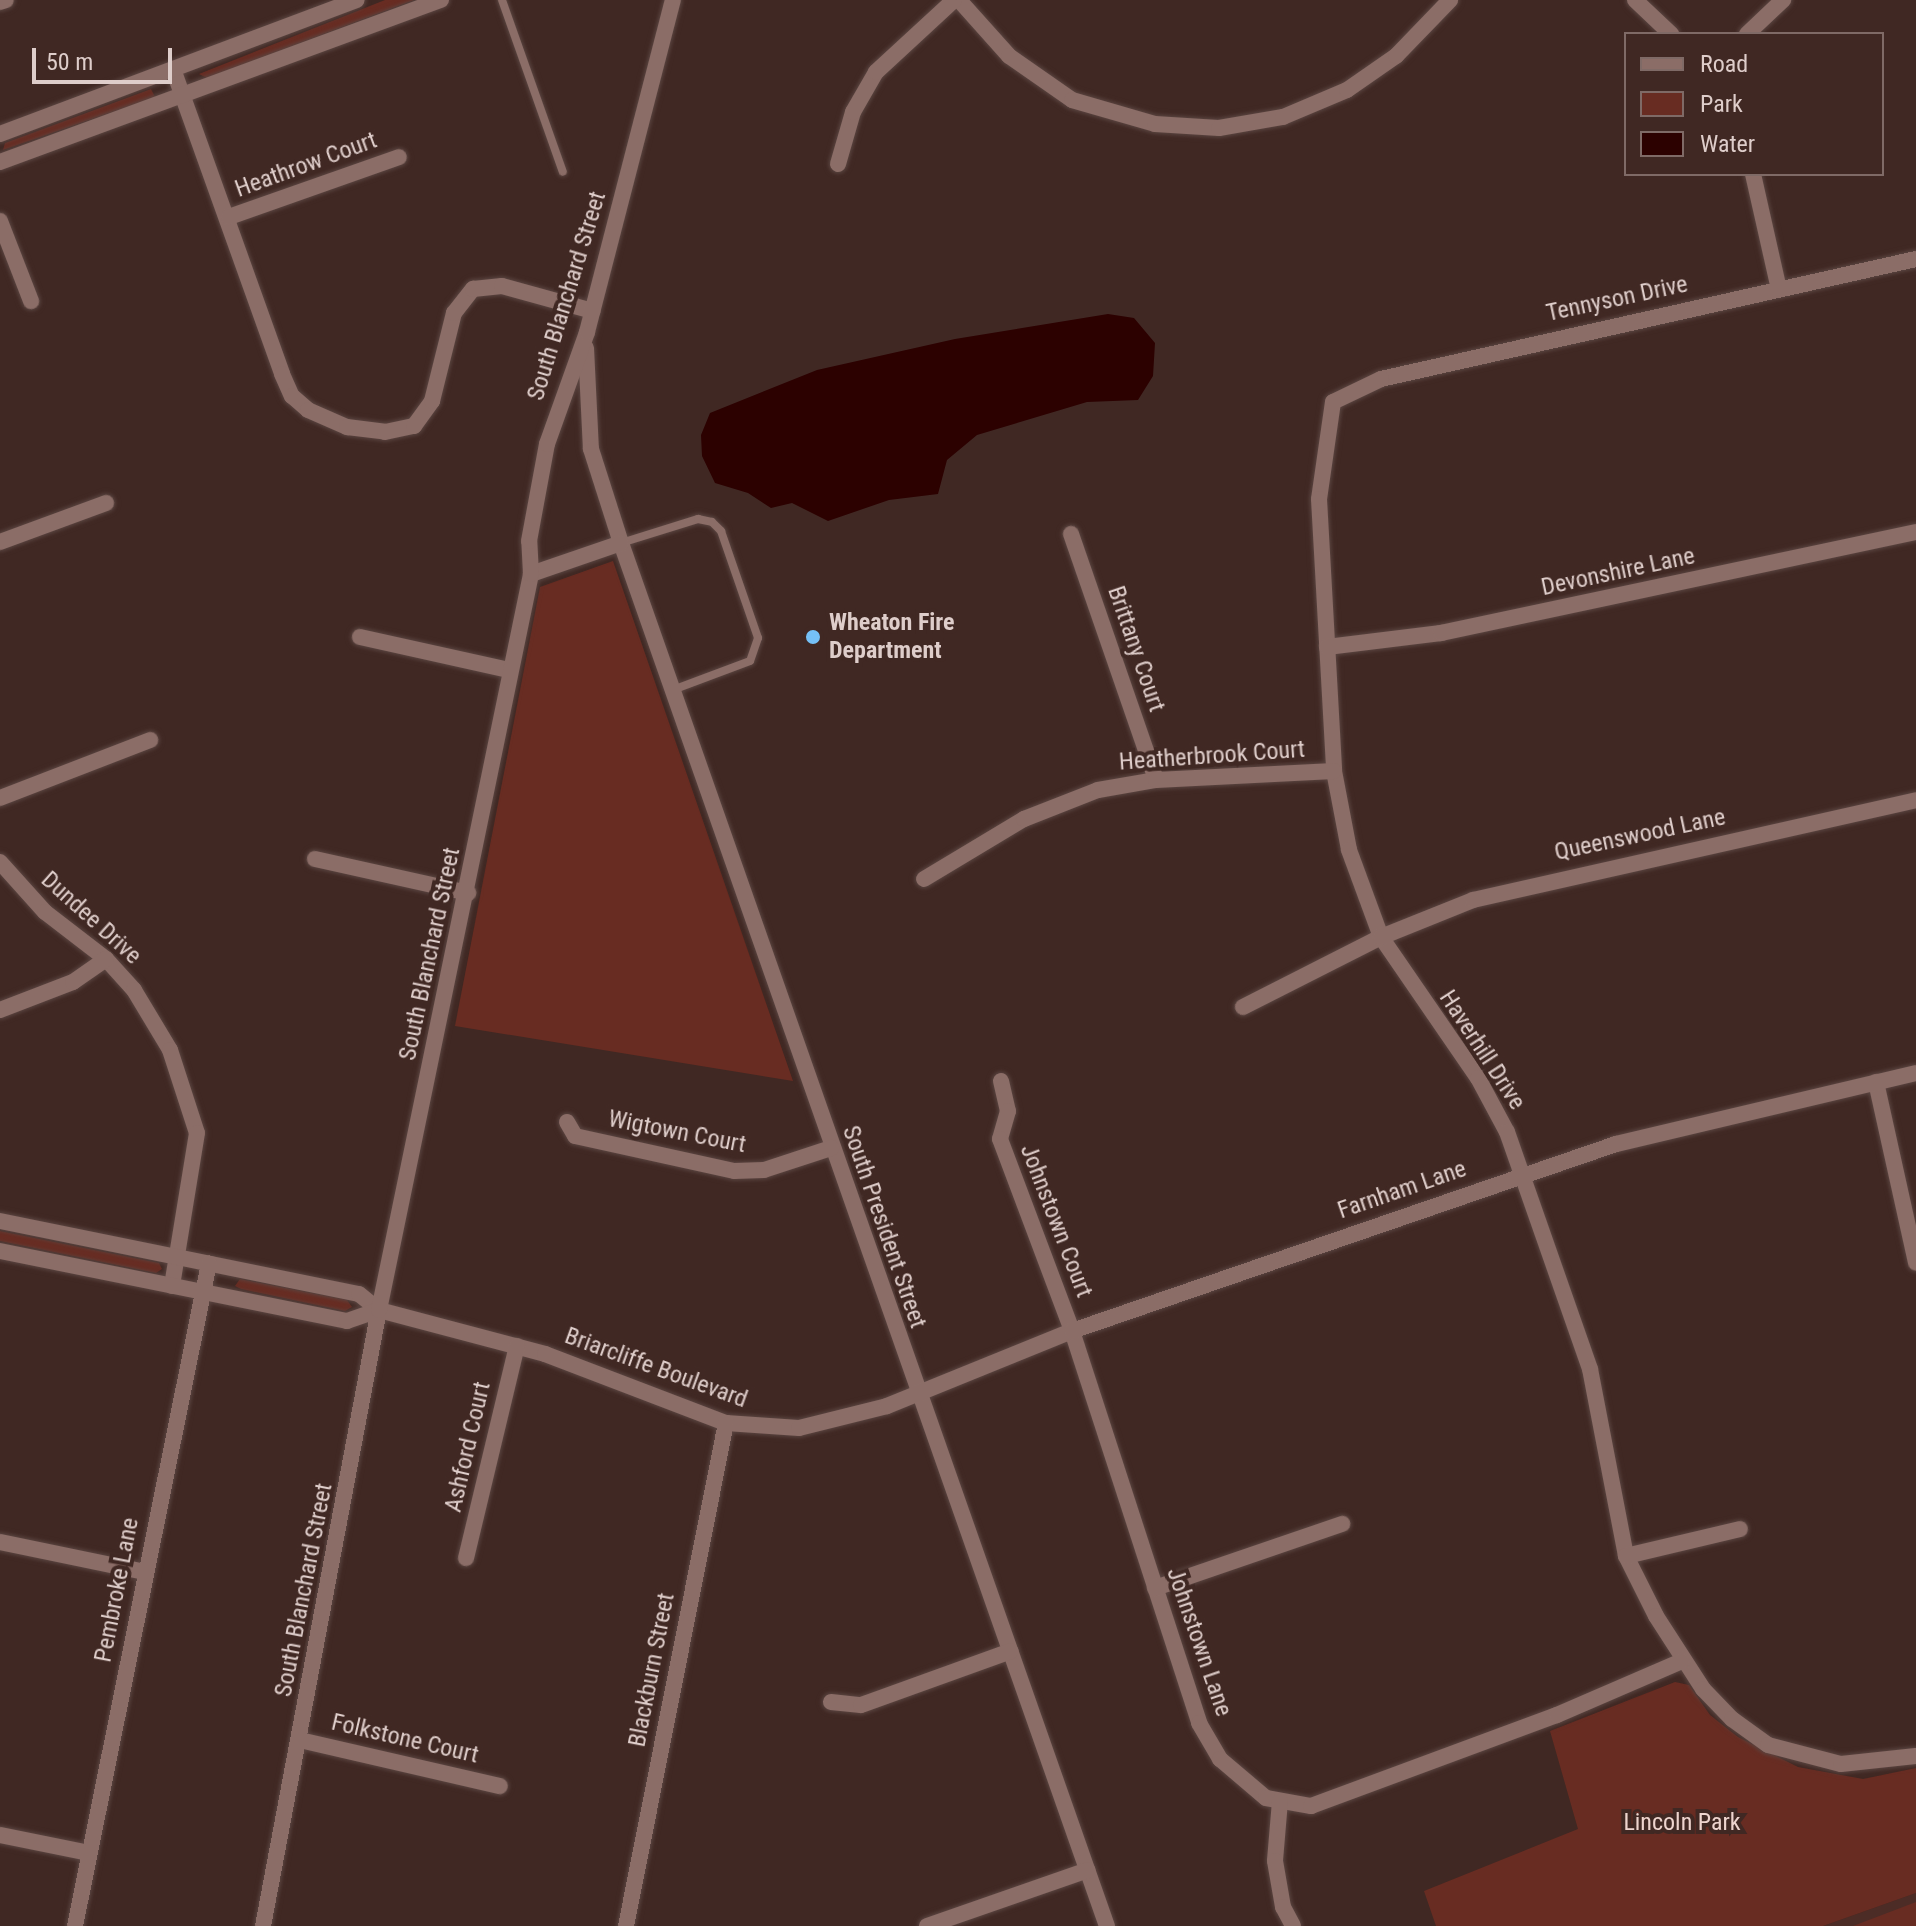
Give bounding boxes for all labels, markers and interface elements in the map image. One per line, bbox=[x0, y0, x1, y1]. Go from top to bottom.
scale bar bbox=[36, 32, 176, 82]
legend bbox=[1624, 32, 1884, 176]
text: 50 m bbox=[46, 48, 93, 76]
text: Road bbox=[1700, 50, 1748, 78]
text: Park bbox=[1700, 90, 1743, 118]
street label: Heathrow Court bbox=[231, 126, 381, 204]
text: Water bbox=[1700, 130, 1755, 158]
street label: South Blanchard Street bbox=[522, 188, 612, 404]
street label: Tennyson Drive bbox=[1544, 270, 1690, 328]
street label: Devonshire Lane bbox=[1539, 542, 1697, 602]
street label: Brittany Court bbox=[1101, 582, 1171, 716]
place label: Wheaton Fire Department bbox=[829, 609, 955, 665]
marker: Wheaton Fire Department bbox=[804, 628, 822, 646]
street label: Heatherbrook Court bbox=[1118, 735, 1306, 777]
street label: Queenswood Lane bbox=[1552, 803, 1728, 867]
street label: South Blanchard Street bbox=[393, 845, 467, 1063]
street label: Dundee Drive bbox=[35, 866, 147, 970]
street label: Haverhill Drive bbox=[1433, 985, 1531, 1115]
street label: Wigtown Court bbox=[606, 1105, 748, 1159]
street label: South President Street bbox=[836, 1122, 932, 1332]
street label: Johnstown Court bbox=[1014, 1140, 1098, 1302]
street label: Farnham Lane bbox=[1334, 1155, 1470, 1225]
street label: Briarcliffe Boulevard bbox=[561, 1322, 751, 1414]
street label: Ashford Court bbox=[439, 1379, 497, 1515]
street label: South Blanchard Street bbox=[269, 1481, 339, 1699]
street label: Pembroke Lane bbox=[89, 1515, 145, 1665]
street label: Johnstown Lane bbox=[1160, 1564, 1238, 1720]
street label: Blackburn Street bbox=[623, 1591, 681, 1749]
street label: Folkstone Court bbox=[329, 1708, 481, 1770]
park label: Lincoln Park bbox=[1623, 1809, 1741, 1837]

